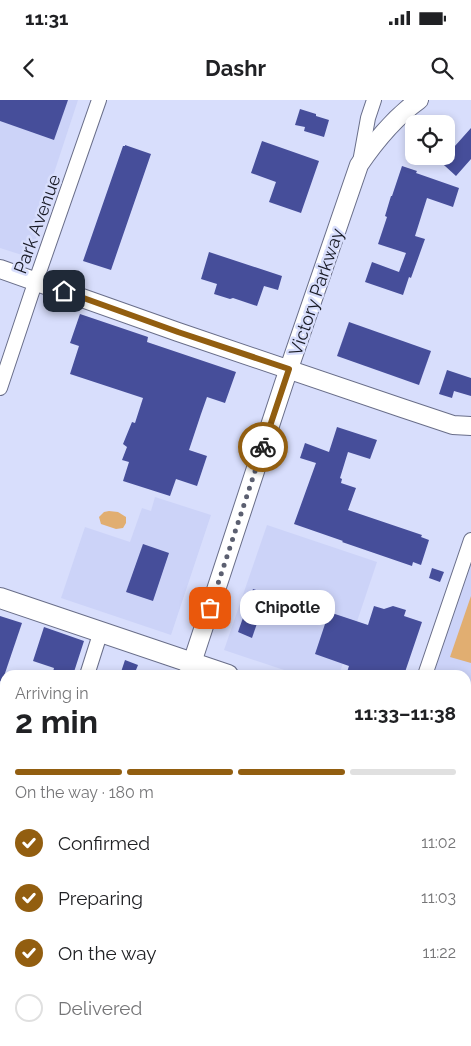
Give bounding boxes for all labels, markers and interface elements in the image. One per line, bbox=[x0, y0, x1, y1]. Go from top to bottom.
text: 11:31 bbox=[25, 7, 68, 29]
icon: back bbox=[15, 54, 43, 82]
icon: search bbox=[428, 54, 456, 82]
text: Dashr bbox=[205, 55, 266, 81]
map controls bbox=[405, 115, 455, 165]
button: locate bbox=[405, 115, 455, 165]
street label: Park Avenue bbox=[9, 171, 65, 276]
street label: Victory Parkway bbox=[284, 225, 348, 358]
pin bbox=[43, 270, 85, 312]
icon: home bbox=[50, 277, 78, 305]
courier bbox=[238, 422, 288, 472]
icon: bike bbox=[249, 433, 277, 461]
pin bbox=[189, 587, 231, 629]
callout: Chipotle bbox=[240, 590, 335, 626]
icon: bag bbox=[196, 594, 224, 622]
text: Chipotle bbox=[255, 598, 320, 617]
text: Arriving in bbox=[15, 684, 89, 703]
text: 11:33–11:38 bbox=[354, 702, 456, 724]
text: 2 min bbox=[15, 703, 98, 740]
text: On the way · 180 m bbox=[15, 783, 154, 802]
icon: check bbox=[15, 829, 43, 857]
text: Confirmed bbox=[58, 832, 150, 854]
text: 11:02 bbox=[421, 833, 456, 852]
icon: check bbox=[15, 884, 43, 912]
text: Preparing bbox=[58, 887, 143, 909]
text: 11:03 bbox=[421, 888, 456, 907]
icon: check bbox=[15, 939, 43, 967]
text: On the way bbox=[58, 942, 157, 964]
text: 11:22 bbox=[423, 943, 456, 962]
text: Delivered bbox=[58, 997, 142, 1019]

